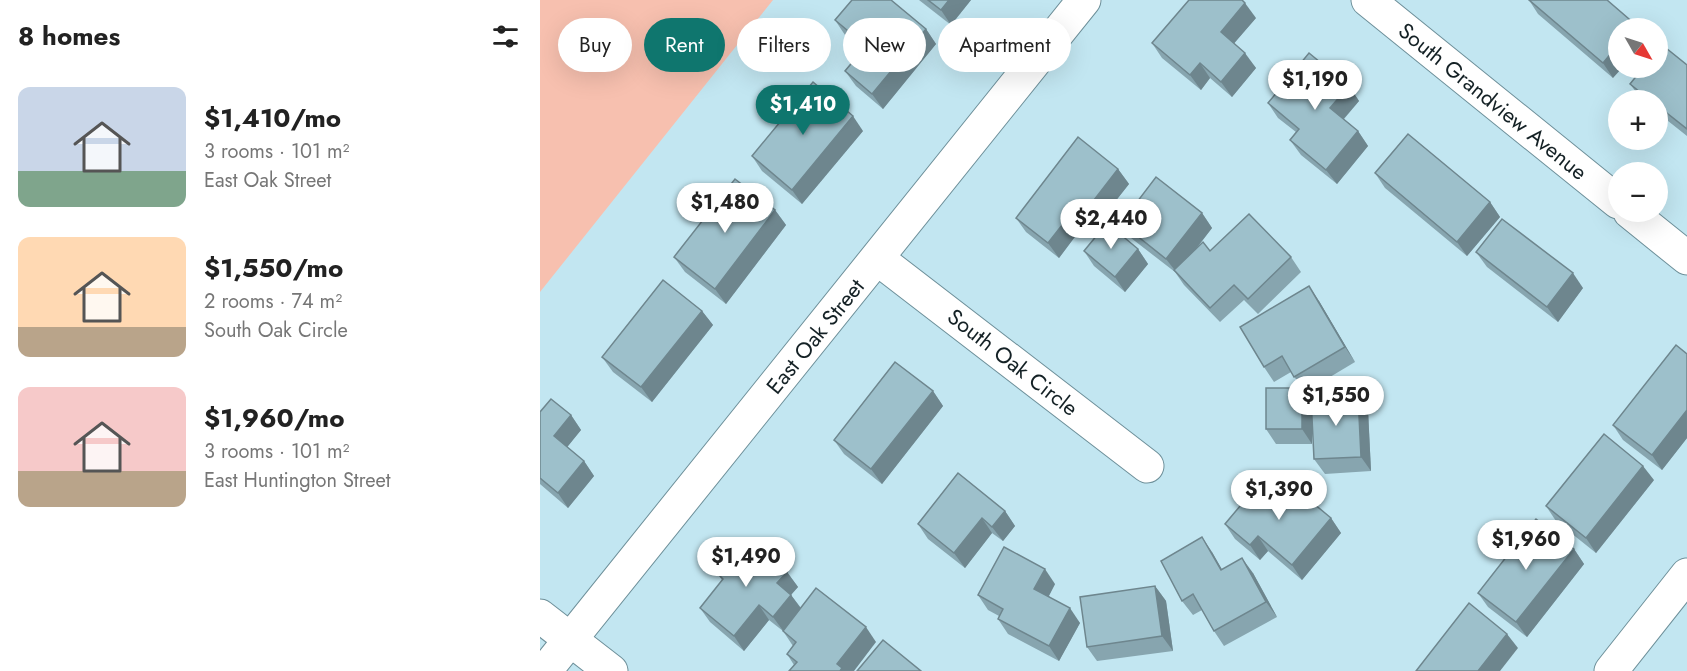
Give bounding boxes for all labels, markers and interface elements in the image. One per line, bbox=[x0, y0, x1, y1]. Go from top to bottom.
street label: South Grandview Avenue bbox=[1392, 15, 1594, 187]
text: 8 homes bbox=[18, 17, 120, 55]
chip: Buy bbox=[558, 18, 632, 72]
chip: Rent bbox=[644, 18, 725, 72]
chip: Filters bbox=[737, 18, 831, 72]
chip: New bbox=[843, 18, 926, 72]
chip: Apartment bbox=[938, 18, 1071, 72]
north arrow bbox=[1608, 18, 1668, 78]
map controls bbox=[1608, 18, 1668, 222]
icon: filters bbox=[489, 20, 522, 53]
pin: $1,190 bbox=[1266, 60, 1364, 111]
text: $1,190 bbox=[1282, 65, 1348, 94]
pin: $1,410 bbox=[754, 85, 852, 136]
text: $1,410 bbox=[770, 90, 836, 119]
button: + bbox=[1608, 90, 1668, 150]
text: $1,410/mo bbox=[204, 99, 341, 137]
icon: home bbox=[66, 111, 138, 183]
text: 3 rooms · 101 m² bbox=[204, 137, 350, 166]
button: − bbox=[1608, 162, 1668, 222]
text: East Oak Street bbox=[204, 166, 331, 195]
pin: $1,480 bbox=[676, 183, 774, 234]
text: $1,480 bbox=[691, 188, 759, 217]
pin: $2,440 bbox=[1062, 199, 1160, 250]
text: $2,440 bbox=[1074, 204, 1148, 233]
text: $1,550/mo bbox=[204, 249, 343, 287]
icon: home bbox=[66, 261, 138, 333]
street label: East Oak Street bbox=[758, 271, 872, 401]
text: 2 rooms · 74 m² bbox=[204, 287, 342, 316]
street label: South Oak Circle bbox=[941, 301, 1085, 423]
text: South Oak Circle bbox=[204, 316, 348, 345]
pin: $1,550 bbox=[1287, 376, 1385, 427]
text: $1,550 bbox=[1302, 381, 1370, 410]
text: $1,960/mo bbox=[204, 399, 344, 437]
icon: home bbox=[66, 411, 138, 483]
text: 3 rooms · 101 m² bbox=[204, 437, 350, 466]
text: East Huntington Street bbox=[204, 466, 391, 495]
pin: $1,390 bbox=[1230, 470, 1328, 521]
text: $1,390 bbox=[1245, 475, 1313, 504]
pin: $1,960 bbox=[1477, 520, 1575, 571]
text: $1,960 bbox=[1491, 525, 1561, 554]
pin: $1,490 bbox=[697, 537, 795, 588]
text: $1,490 bbox=[711, 542, 781, 571]

